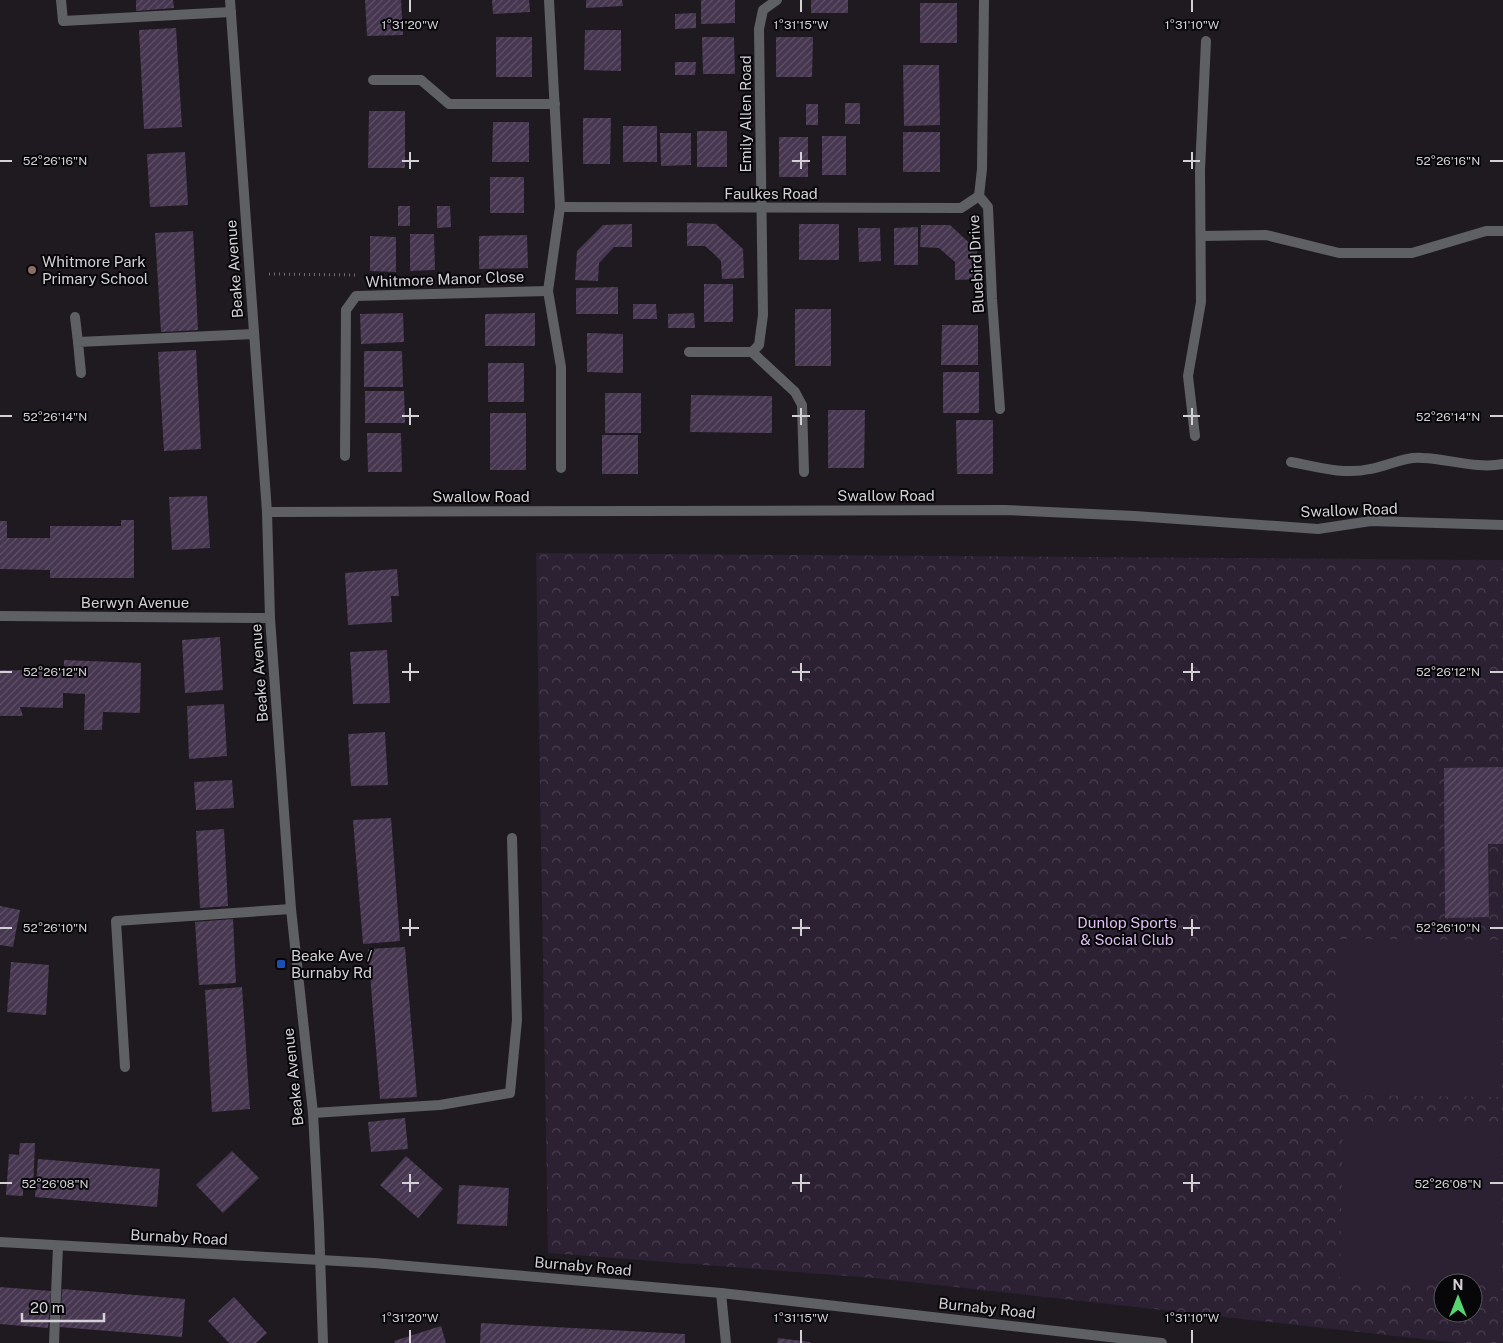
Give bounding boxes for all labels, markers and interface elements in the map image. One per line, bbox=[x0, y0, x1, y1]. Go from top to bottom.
text: 1°31'20"W bbox=[382, 18, 439, 32]
text: 1°31'15"W bbox=[774, 18, 829, 32]
text: 1°31'10"W bbox=[1165, 18, 1220, 32]
street label: Emily Allen Road bbox=[737, 55, 754, 173]
text: 52°26'16"N bbox=[23, 154, 87, 168]
text: 52°26'16"N bbox=[1416, 154, 1480, 168]
street label: Faulkes Road bbox=[724, 185, 818, 202]
street label: Bluebird Drive bbox=[965, 214, 987, 314]
street label: Beake Avenue bbox=[222, 219, 246, 319]
place label: Whitmore Park Primary School bbox=[42, 253, 148, 287]
marker: Whitmore Park Primary School bbox=[26, 264, 38, 276]
street label: Whitmore Manor Close bbox=[365, 268, 525, 290]
text: 52°26'14"N bbox=[23, 410, 87, 424]
text: 52°26'14"N bbox=[1416, 410, 1480, 424]
street label: Swallow Road bbox=[837, 487, 935, 504]
street label: Swallow Road bbox=[432, 488, 530, 505]
street label: Swallow Road bbox=[1300, 500, 1398, 520]
street label: Berwyn Avenue bbox=[81, 594, 189, 611]
street label: Beake Avenue bbox=[247, 623, 271, 723]
text: 52°26'12"N bbox=[23, 665, 87, 679]
text: 52°26'12"N bbox=[1416, 665, 1480, 679]
park label: Dunlop Sports & Social Club bbox=[1077, 914, 1177, 948]
text: 52°26'10"N bbox=[23, 921, 87, 935]
text: 52°26'10"N bbox=[1416, 921, 1480, 935]
place label: Beake Ave / Burnaby Rd bbox=[291, 947, 373, 981]
marker: Beake Ave / Burnaby Rd bbox=[275, 958, 287, 970]
street label: Beake Avenue bbox=[279, 1027, 307, 1127]
text: 52°26'08"N bbox=[21, 1177, 89, 1191]
text: 52°26'08"N bbox=[1414, 1177, 1482, 1191]
street label: Burnaby Road bbox=[130, 1226, 228, 1248]
street label: Burnaby Road bbox=[534, 1253, 632, 1279]
north arrow bbox=[1433, 1273, 1483, 1323]
text: N bbox=[1453, 1277, 1463, 1293]
scale bar bbox=[22, 1290, 105, 1322]
street label: Burnaby Road bbox=[938, 1294, 1036, 1322]
text: 20 m bbox=[30, 1299, 65, 1316]
text: 1°31'20"W bbox=[382, 1311, 439, 1325]
text: 1°31'15"W bbox=[774, 1311, 829, 1325]
text: 1°31'10"W bbox=[1165, 1311, 1220, 1325]

